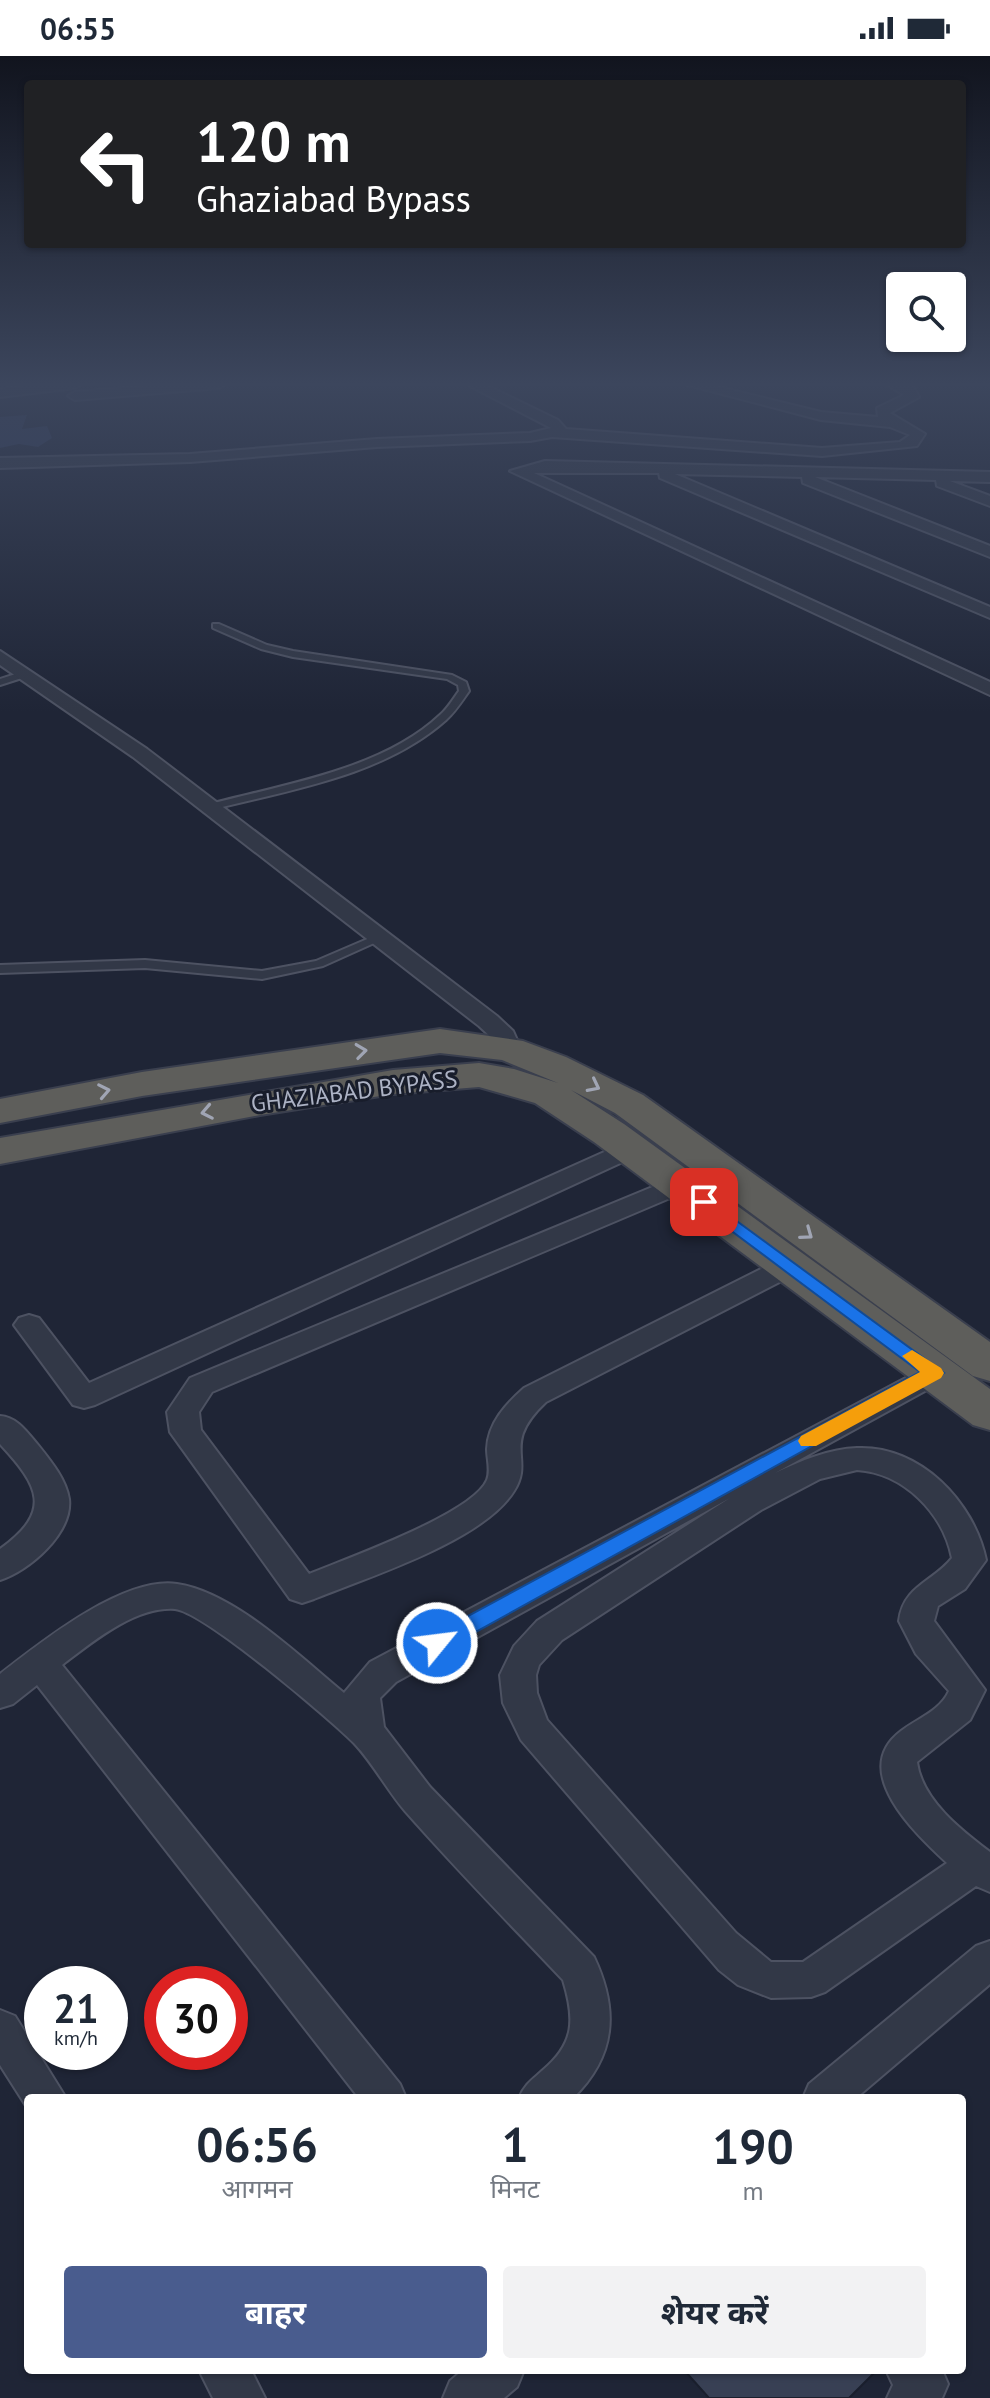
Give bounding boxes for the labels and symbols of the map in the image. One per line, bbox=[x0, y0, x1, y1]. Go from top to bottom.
one-way arrow bbox=[355, 1043, 368, 1060]
street label: GHAZIABAD BYPASS bbox=[249, 1063, 459, 1119]
one-way arrow bbox=[585, 1076, 600, 1091]
one-way arrow bbox=[97, 1083, 111, 1100]
one-way arrow bbox=[200, 1103, 214, 1120]
pin bbox=[670, 1168, 738, 1236]
one-way arrow bbox=[798, 1224, 812, 1239]
position arrow bbox=[395, 1601, 479, 1685]
speed limit sign: 30 bbox=[144, 1966, 248, 2070]

